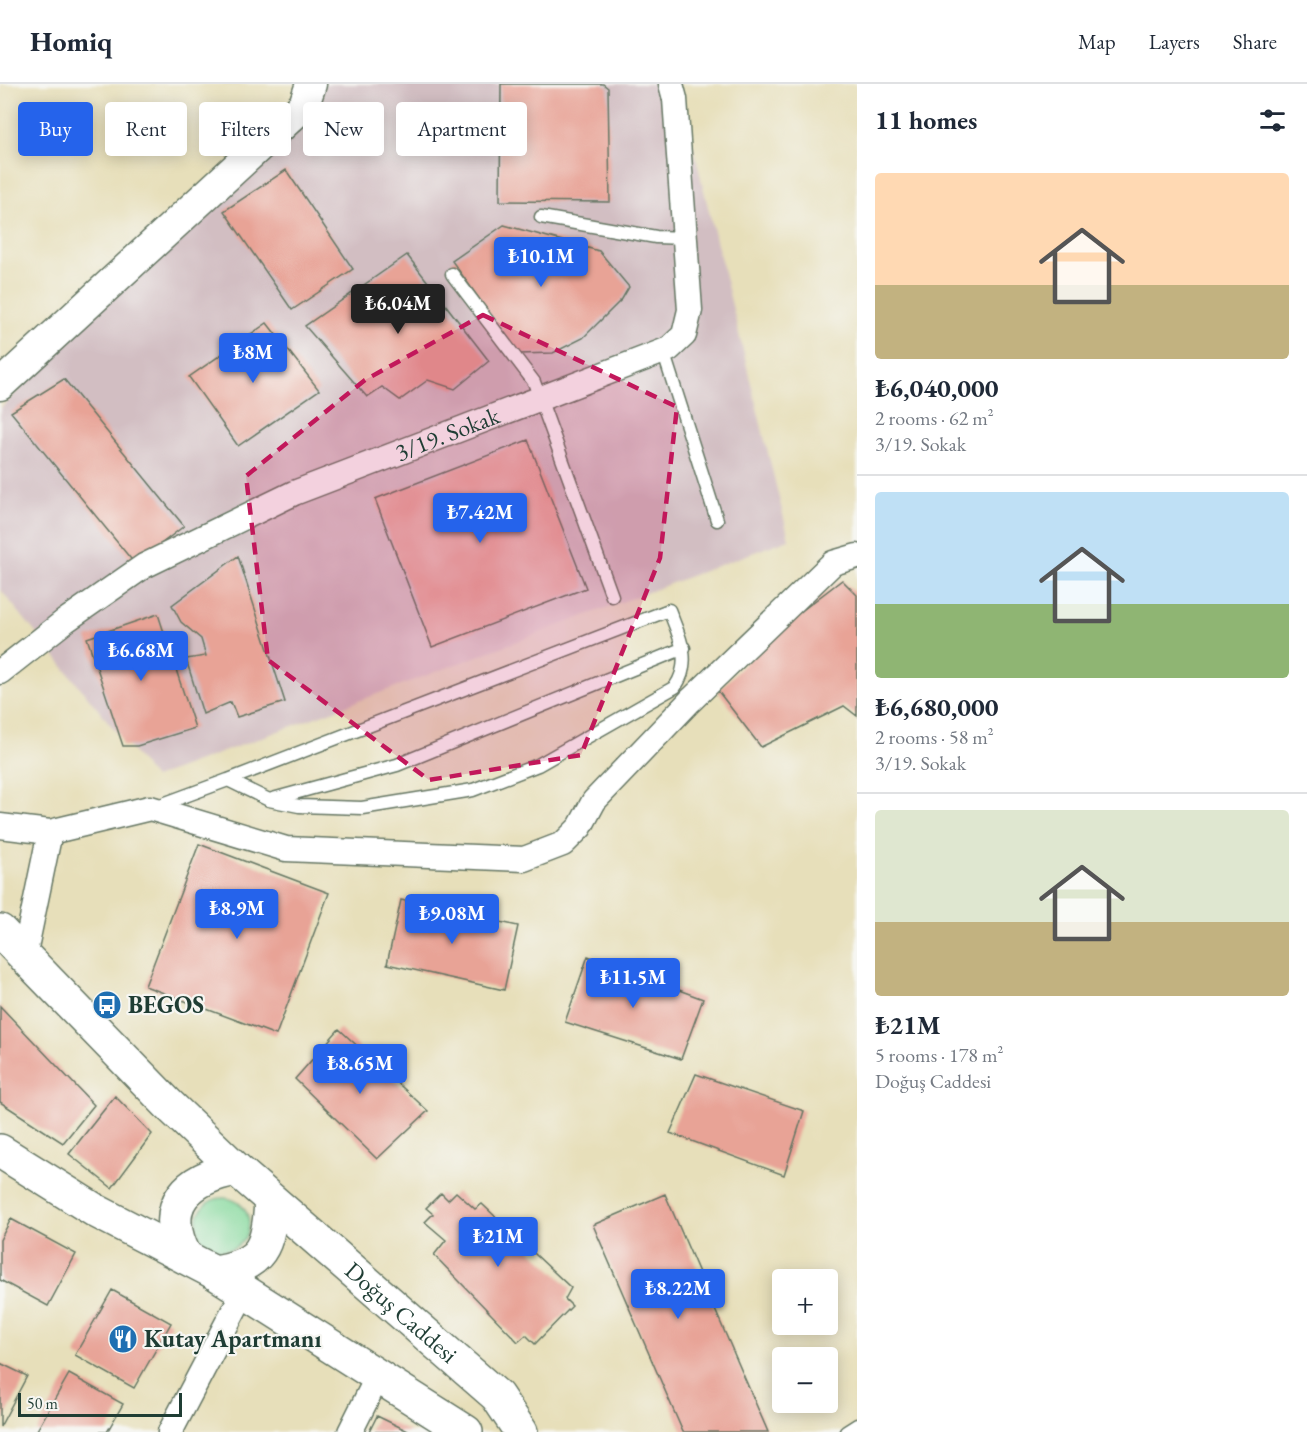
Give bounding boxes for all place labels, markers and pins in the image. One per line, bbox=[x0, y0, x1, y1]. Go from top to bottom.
pin: ₺10.1M bbox=[492, 237, 590, 288]
pin: ₺6.04M bbox=[349, 284, 447, 335]
pin: ₺8M bbox=[224, 333, 282, 384]
pin: ₺7.42M bbox=[431, 493, 529, 544]
pin: ₺6.68M bbox=[92, 631, 190, 682]
pin: ₺8.9M bbox=[195, 889, 279, 940]
pin: ₺9.08M bbox=[403, 894, 501, 945]
pin: ₺11.5M bbox=[584, 958, 682, 1009]
bus stop icon: BEGOS bbox=[91, 989, 123, 1021]
place label: BEGOS bbox=[128, 989, 204, 1020]
pin: ₺8.65M bbox=[311, 1044, 409, 1095]
pin: ₺21M bbox=[462, 1217, 534, 1268]
pin: ₺8.22M bbox=[629, 1269, 727, 1320]
restaurant icon: Kutay Apartmanı bbox=[107, 1323, 139, 1355]
place label: Kutay Apartmanı bbox=[144, 1323, 321, 1355]

